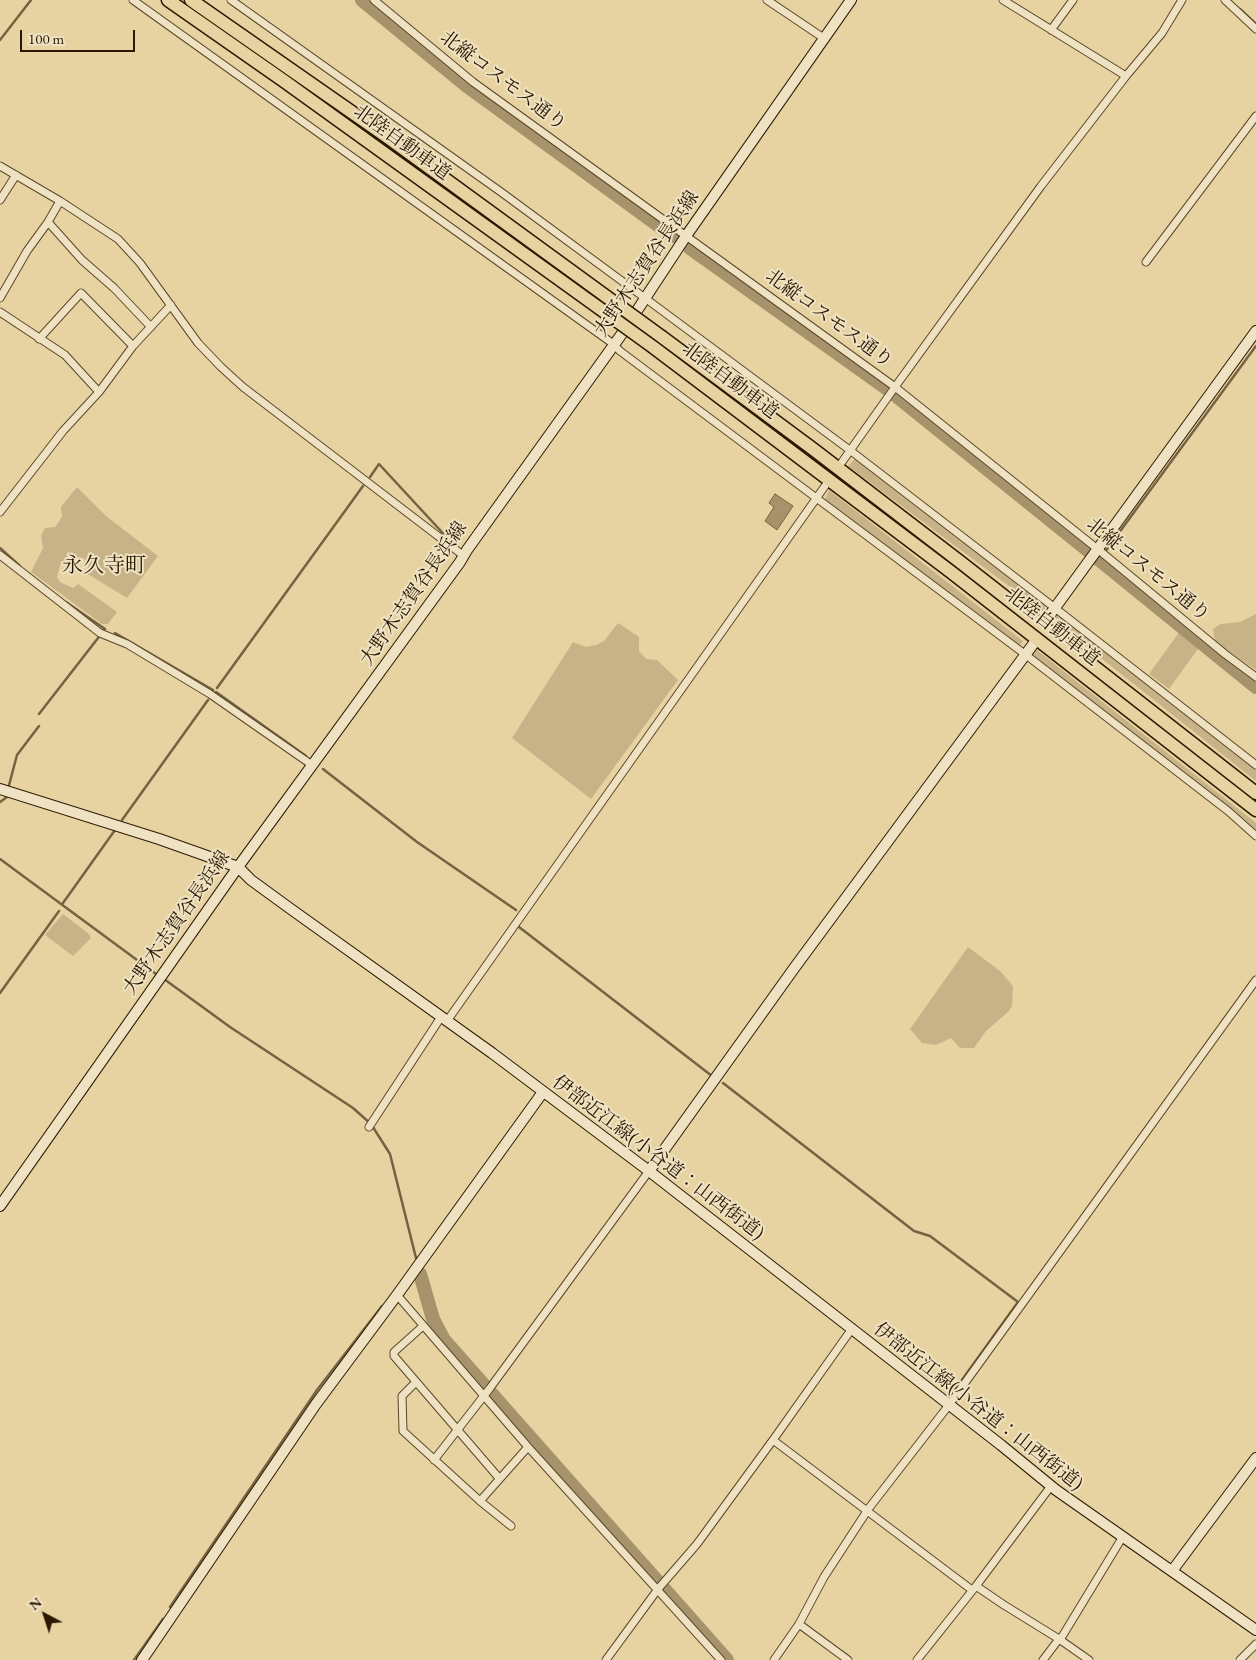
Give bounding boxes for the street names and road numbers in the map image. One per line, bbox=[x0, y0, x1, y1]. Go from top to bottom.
street label: 北縦コスモス通り bbox=[435, 26, 571, 136]
street label: 北陸自動車道 bbox=[349, 100, 455, 186]
street label: 大野木志賀谷長浜線 bbox=[590, 187, 704, 341]
street label: 北縦コスモス通り bbox=[761, 265, 897, 373]
street label: 北陸自動車道 bbox=[678, 338, 782, 424]
street label: 北縦コスモス通り bbox=[1082, 513, 1214, 627]
street label: 大野木志賀谷長浜線 bbox=[356, 517, 472, 671]
street label: 北陸自動車道 bbox=[1000, 583, 1104, 671]
street label: 大野木志賀谷長浜線 bbox=[119, 846, 235, 1000]
street label: 伊部近江線(小谷道：山西街道) bbox=[548, 1071, 768, 1245]
street label: 伊部近江線(小谷道：山西街道) bbox=[869, 1318, 1087, 1496]

